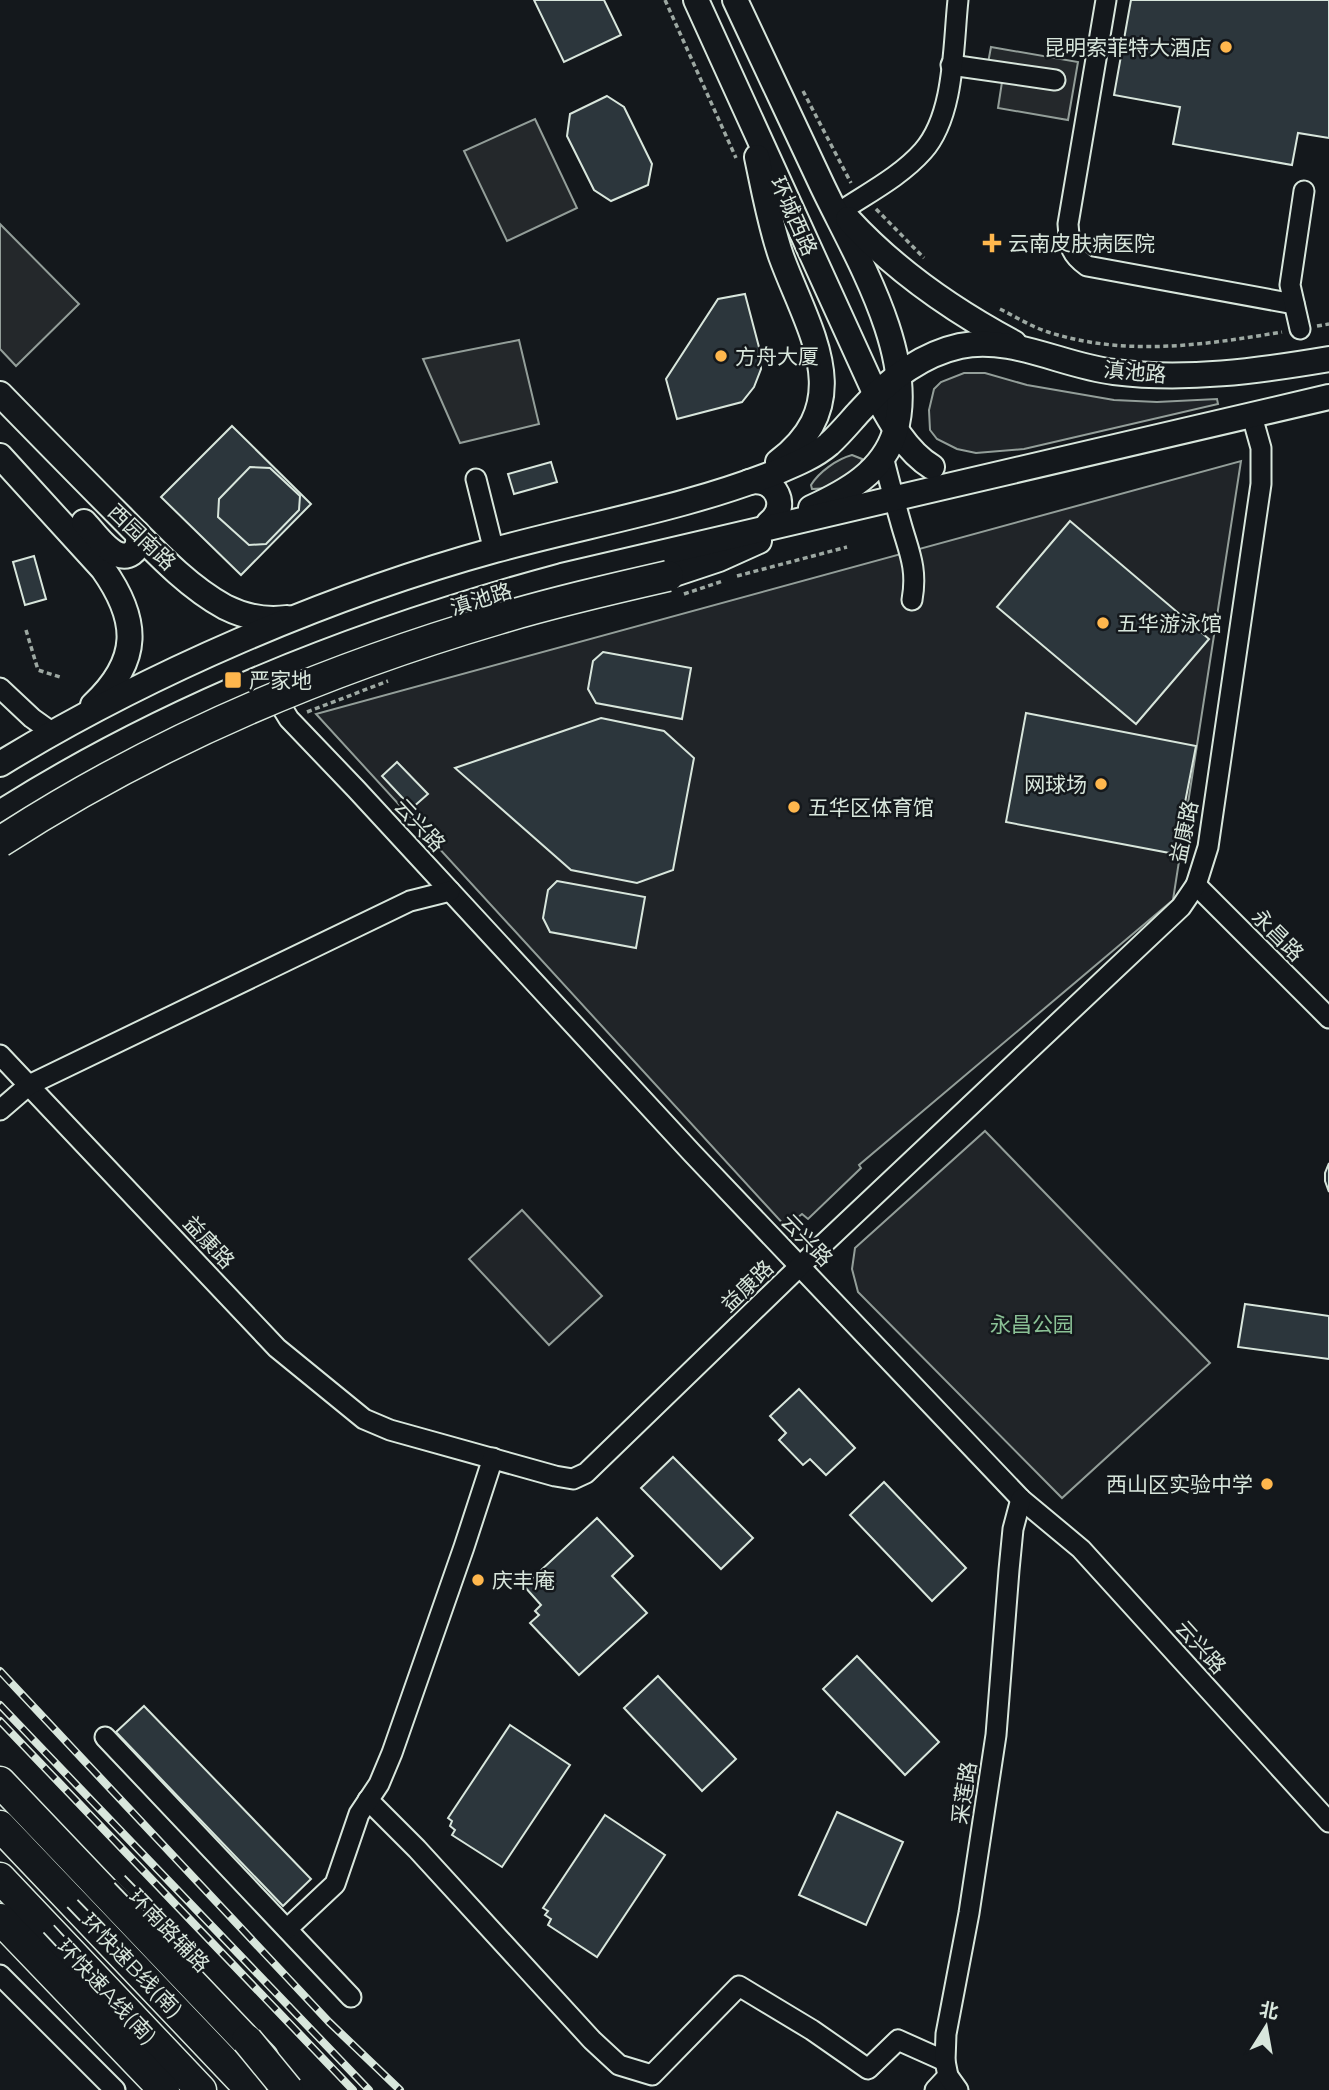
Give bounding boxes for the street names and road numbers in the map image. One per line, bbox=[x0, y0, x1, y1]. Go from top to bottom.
street label: 环城西路 bbox=[765, 173, 823, 259]
street label: 滇池路 bbox=[1103, 357, 1167, 387]
street label: 西园南路 bbox=[103, 499, 181, 575]
street label: 滇池路 bbox=[447, 578, 515, 620]
street label: 云兴路 bbox=[389, 793, 451, 857]
street label: 益康路 bbox=[1165, 799, 1203, 865]
street label: 永昌路 bbox=[1247, 904, 1309, 966]
street label: 云兴路 bbox=[776, 1209, 838, 1271]
street label: 益康路 bbox=[178, 1210, 240, 1274]
street label: 益康路 bbox=[716, 1255, 778, 1317]
street label: 云兴路 bbox=[1171, 1615, 1231, 1679]
street label: 采莲路 bbox=[947, 1760, 981, 1826]
street label: 二环南路辅路 bbox=[109, 1869, 215, 1977]
street label: 二环快速B线(南) bbox=[62, 1893, 188, 2023]
street label: 二环快速A线(南) bbox=[38, 1919, 162, 2049]

